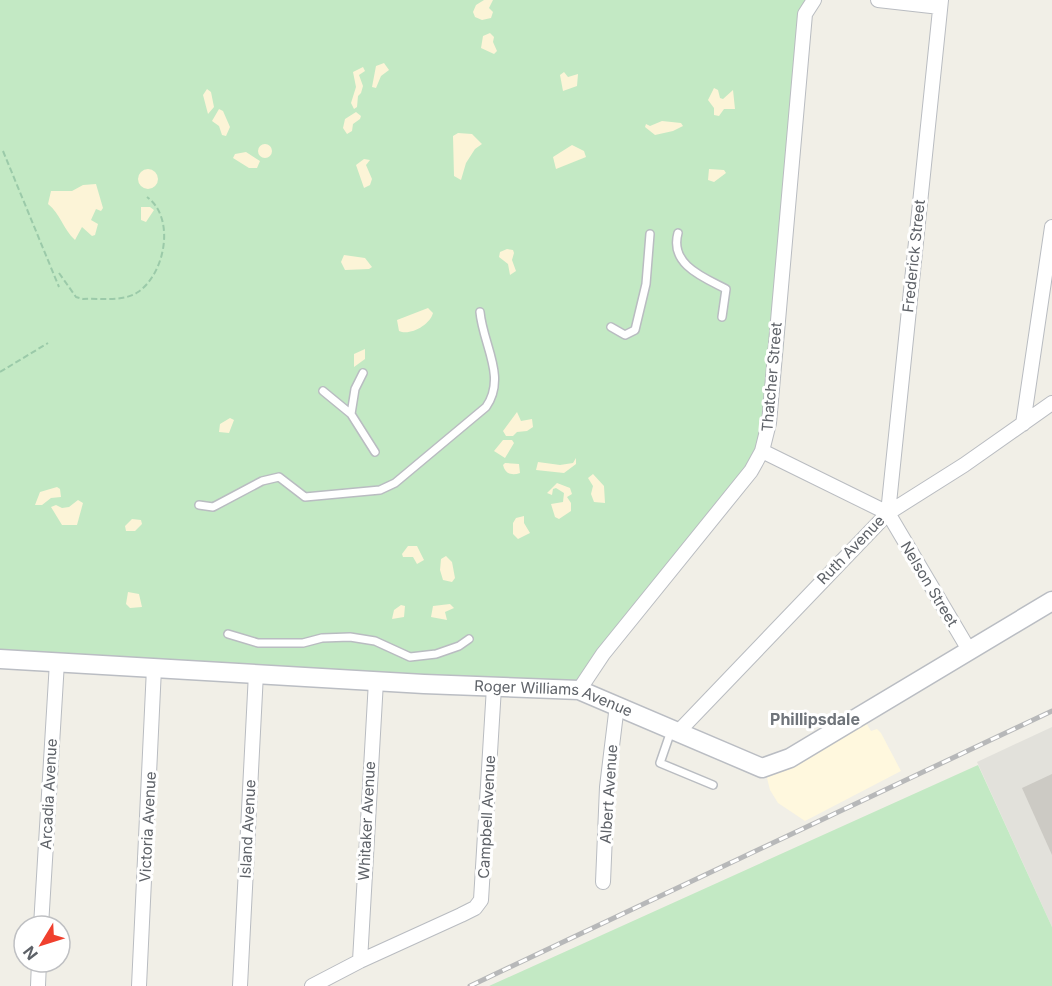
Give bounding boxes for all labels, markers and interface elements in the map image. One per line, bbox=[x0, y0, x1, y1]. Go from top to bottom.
street label: Frederick Street bbox=[898, 199, 929, 313]
street label: Thatcher Street bbox=[757, 321, 786, 433]
street label: Ruth Avenue bbox=[813, 511, 888, 588]
street label: Nelson Street bbox=[897, 538, 962, 630]
street label: Roger Williams Avenue bbox=[474, 676, 636, 721]
district label: Phillipsdale bbox=[770, 709, 860, 729]
street label: Arcadia Avenue bbox=[36, 738, 61, 850]
street label: Albert Avenue bbox=[596, 744, 621, 844]
street label: Campbell Avenue bbox=[474, 755, 499, 879]
street label: Whitaker Avenue bbox=[354, 761, 379, 881]
street label: Victoria Avenue bbox=[135, 771, 160, 883]
street label: Island Avenue bbox=[235, 779, 260, 879]
north arrow bbox=[12, 914, 72, 974]
text: N bbox=[19, 942, 42, 964]

